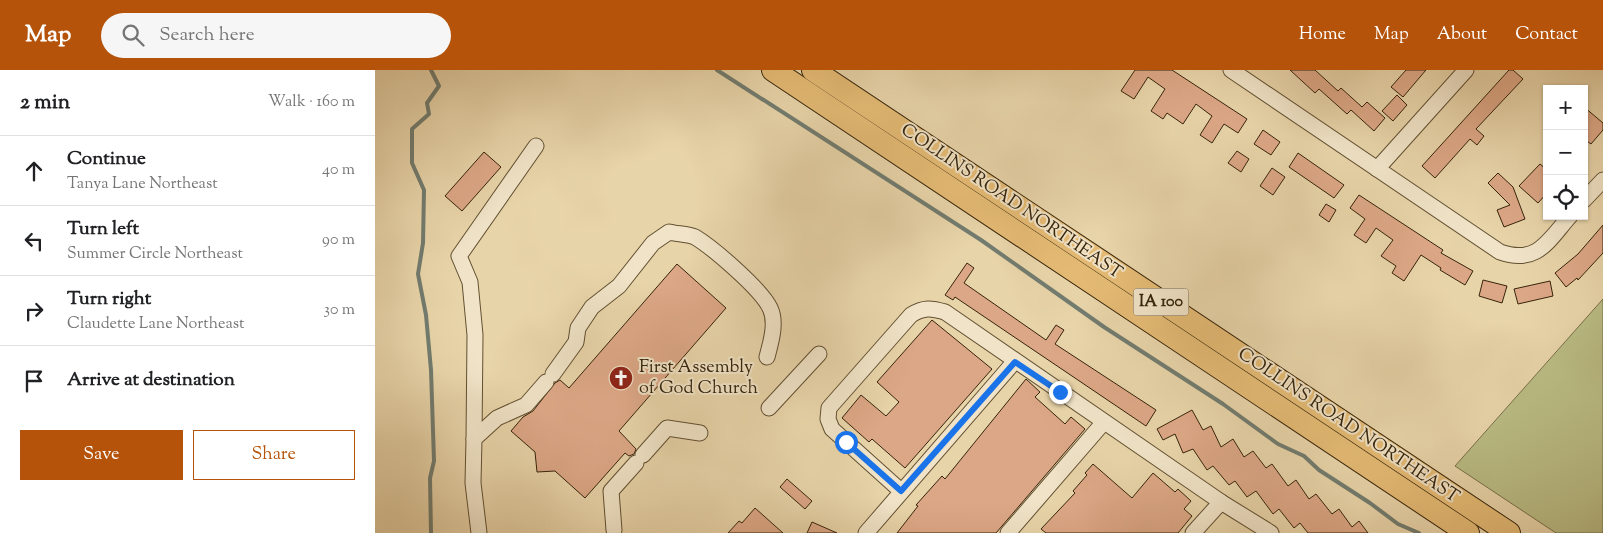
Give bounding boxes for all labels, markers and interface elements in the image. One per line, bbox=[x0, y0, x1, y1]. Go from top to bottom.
search box bbox=[101, 13, 451, 58]
text: Map bbox=[25, 18, 71, 52]
icon: search bbox=[119, 21, 147, 49]
text: Search here bbox=[159, 22, 255, 49]
text: Home bbox=[1299, 22, 1346, 48]
text: Map bbox=[1374, 22, 1409, 48]
text: About bbox=[1437, 22, 1487, 48]
text: Contact bbox=[1515, 22, 1578, 48]
map controls bbox=[1543, 85, 1588, 220]
button: + bbox=[1543, 85, 1588, 130]
text: 2 min bbox=[20, 88, 70, 118]
text: Walk · 160 m bbox=[268, 91, 355, 114]
street label: COLLINS ROAD NORTHEAST bbox=[895, 118, 1127, 286]
button: − bbox=[1543, 130, 1588, 175]
text: Continue bbox=[67, 146, 146, 173]
icon: ahead bbox=[20, 157, 48, 185]
text: 40 m bbox=[322, 159, 355, 182]
text: Tanya Lane Northeast bbox=[67, 173, 218, 196]
button: locate bbox=[1543, 175, 1588, 220]
text: Turn left bbox=[67, 216, 139, 243]
icon: left bbox=[20, 227, 48, 255]
text: 90 m bbox=[322, 229, 355, 252]
text: Summer Circle Northeast bbox=[67, 243, 243, 266]
text: Turn right bbox=[67, 286, 151, 313]
road number: IA 100 bbox=[1133, 288, 1189, 316]
icon: right bbox=[20, 297, 48, 325]
text: 30 m bbox=[324, 299, 355, 322]
text: Claudette Lane Northeast bbox=[67, 313, 245, 336]
street label: COLLINS ROAD NORTHEAST bbox=[1232, 342, 1464, 510]
place label: First Assembly of God Church bbox=[639, 355, 759, 402]
church icon: First Assembly of God Church bbox=[608, 365, 634, 391]
icon: arrive bbox=[20, 367, 48, 395]
text: Arrive at destination bbox=[67, 367, 235, 394]
route end bbox=[1049, 381, 1072, 404]
button: Save bbox=[20, 430, 183, 480]
button: Share bbox=[193, 430, 355, 480]
route start bbox=[835, 431, 858, 454]

